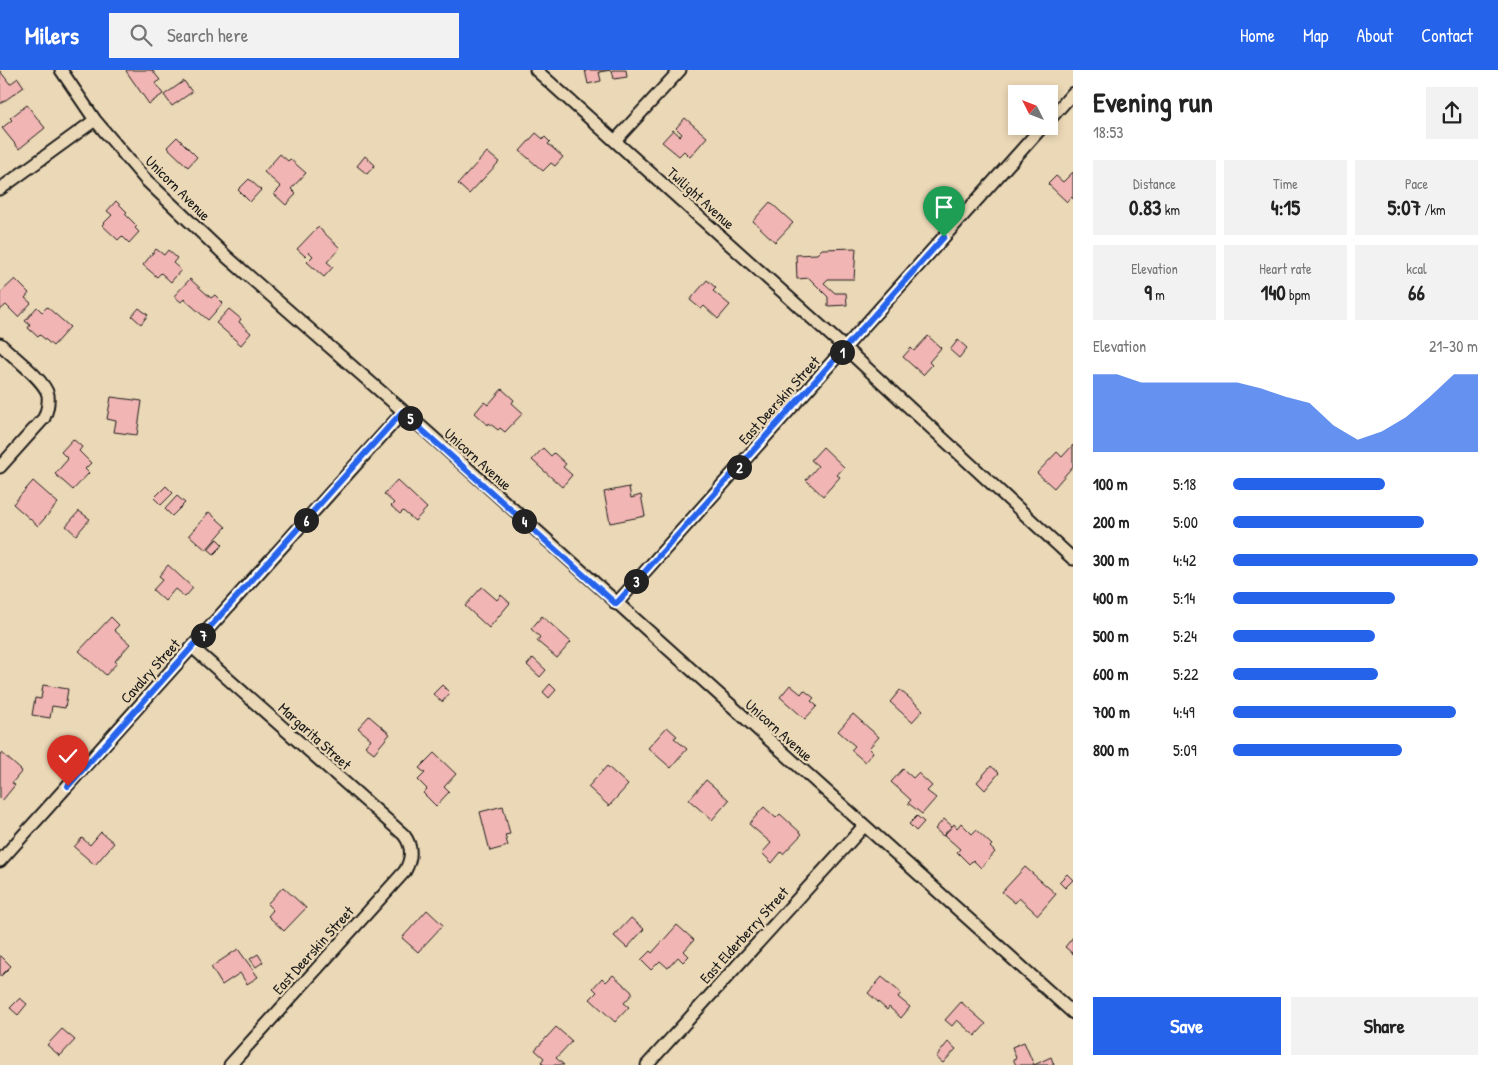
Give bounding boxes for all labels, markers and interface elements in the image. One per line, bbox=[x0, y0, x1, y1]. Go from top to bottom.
search box bbox=[109, 13, 459, 58]
text: Milers bbox=[25, 19, 79, 51]
icon: search bbox=[127, 21, 155, 49]
text: Search here bbox=[167, 22, 248, 48]
text: Home bbox=[1240, 23, 1275, 48]
text: Map bbox=[1303, 23, 1328, 48]
text: About bbox=[1356, 23, 1393, 48]
text: Contact bbox=[1421, 23, 1473, 48]
text: Evening run bbox=[1093, 83, 1213, 121]
north arrow bbox=[1008, 85, 1058, 135]
map controls bbox=[1008, 85, 1058, 135]
button: share bbox=[1426, 87, 1478, 139]
text: 18:53 bbox=[1093, 121, 1123, 143]
street label: Unicorn Avenue bbox=[141, 151, 215, 225]
street label: Twilight Avenue bbox=[663, 162, 739, 234]
text: Distance bbox=[1133, 174, 1176, 193]
text: Time bbox=[1273, 174, 1298, 193]
text: Pace bbox=[1405, 174, 1428, 193]
pin bbox=[923, 186, 965, 237]
icon: arrive bbox=[930, 193, 958, 221]
text: 0.83 bbox=[1129, 193, 1161, 222]
text: 4:15 bbox=[1271, 193, 1300, 222]
text: 5:07 bbox=[1387, 193, 1421, 222]
text: km bbox=[1161, 200, 1180, 219]
text: /km bbox=[1421, 200, 1446, 219]
text: Elevation bbox=[1131, 259, 1178, 278]
text: Heart rate bbox=[1259, 259, 1312, 278]
text: kcal bbox=[1406, 259, 1427, 278]
text: 9 bbox=[1144, 278, 1152, 307]
text: 140 bbox=[1261, 278, 1286, 307]
text: 66 bbox=[1408, 278, 1425, 307]
text: m bbox=[1152, 285, 1165, 304]
text: bpm bbox=[1286, 285, 1310, 304]
text: Elevation bbox=[1093, 335, 1146, 357]
text: 21–30 m bbox=[1429, 335, 1478, 357]
pin: 1 bbox=[830, 340, 854, 364]
text: 1 bbox=[840, 343, 845, 362]
street label: East Deerskin Street bbox=[734, 351, 825, 449]
pin: 5 bbox=[398, 406, 422, 430]
text: 5 bbox=[408, 409, 413, 428]
street label: Unicorn Avenue bbox=[440, 423, 516, 495]
pin: 2 bbox=[726, 454, 752, 480]
text: 2 bbox=[736, 458, 743, 477]
text: 100 m bbox=[1093, 473, 1128, 495]
text: 5:18 bbox=[1173, 473, 1196, 495]
pin: 6 bbox=[294, 508, 318, 532]
pin: 4 bbox=[512, 508, 536, 534]
text: 6 bbox=[304, 511, 309, 530]
text: 200 m bbox=[1093, 511, 1129, 533]
text: 5:00 bbox=[1173, 511, 1198, 533]
text: 4 bbox=[522, 512, 527, 531]
text: 300 m bbox=[1093, 549, 1129, 571]
text: 4:42 bbox=[1173, 549, 1196, 571]
pin: 3 bbox=[624, 568, 648, 594]
text: 3 bbox=[633, 572, 640, 591]
text: 400 m bbox=[1093, 587, 1128, 609]
text: 5:14 bbox=[1173, 587, 1195, 609]
pin: 7 bbox=[190, 622, 216, 648]
text: 500 m bbox=[1093, 625, 1129, 647]
text: 5:24 bbox=[1173, 625, 1197, 647]
text: 7 bbox=[200, 626, 207, 645]
street label: Cavalry Street bbox=[115, 633, 185, 708]
text: 600 m bbox=[1093, 663, 1128, 685]
text: 5:22 bbox=[1173, 663, 1198, 685]
street label: Unicorn Avenue bbox=[741, 694, 817, 766]
street label: Margarita Street bbox=[274, 698, 357, 775]
text: 700 m bbox=[1093, 701, 1130, 723]
text: 4:49 bbox=[1173, 701, 1195, 723]
pin bbox=[47, 735, 89, 786]
text: 800 m bbox=[1093, 739, 1129, 761]
text: 5:09 bbox=[1173, 739, 1197, 761]
icon: check bbox=[54, 742, 82, 770]
street label: East Elderberry Street bbox=[695, 881, 794, 988]
street label: East Deerskin Street bbox=[268, 901, 359, 999]
button: Save bbox=[1093, 997, 1281, 1055]
button: Share bbox=[1291, 997, 1478, 1055]

